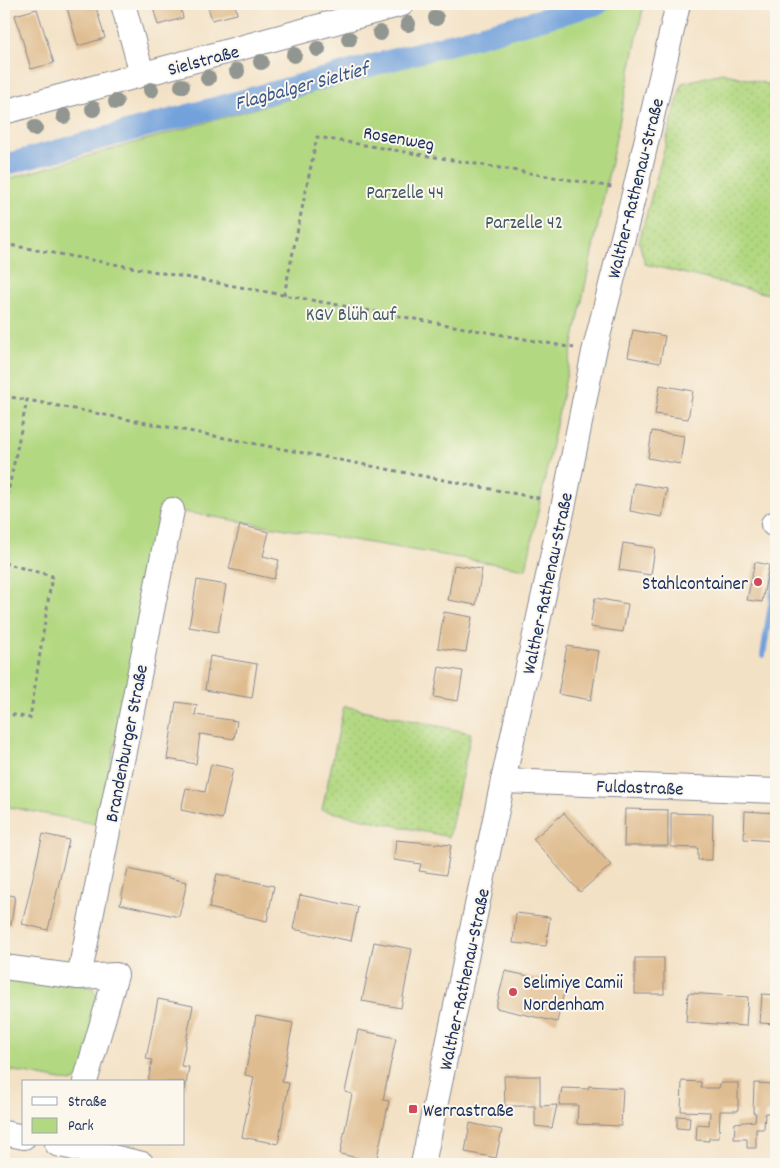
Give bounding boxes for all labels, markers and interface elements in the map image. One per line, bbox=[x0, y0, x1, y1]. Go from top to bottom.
street label: Sielstraße bbox=[165, 40, 243, 85]
water label: Flagbalger Sieltief bbox=[232, 56, 375, 119]
street label: Walther-Rathenau-Straße bbox=[602, 96, 673, 282]
street label: Rosenweg bbox=[361, 121, 436, 160]
park label: Parzelle 44 bbox=[366, 181, 444, 208]
park label: Parzelle 42 bbox=[485, 211, 563, 238]
park label: KGV Blüh auf bbox=[306, 303, 398, 330]
street label: Walther-Rathenau-Straße bbox=[517, 490, 582, 677]
place label: Stahlcontainer bbox=[642, 572, 748, 599]
marker: Stahlcontainer bbox=[752, 576, 764, 588]
street label: Brandenburger Straße bbox=[100, 663, 157, 825]
street label: Fuldastraße bbox=[596, 774, 684, 805]
street label: Walther-Rathenau-Straße bbox=[434, 886, 499, 1073]
place label: Selimiye Camii Nordenham bbox=[523, 971, 624, 1020]
marker: Selimiye Camii Nordenham bbox=[507, 986, 519, 998]
legend bbox=[22, 1080, 185, 1146]
text: Straße bbox=[68, 1092, 107, 1114]
place label: Werrastraße bbox=[423, 1099, 514, 1126]
marker: Werrastraße bbox=[407, 1103, 419, 1115]
text: Park bbox=[68, 1116, 94, 1138]

